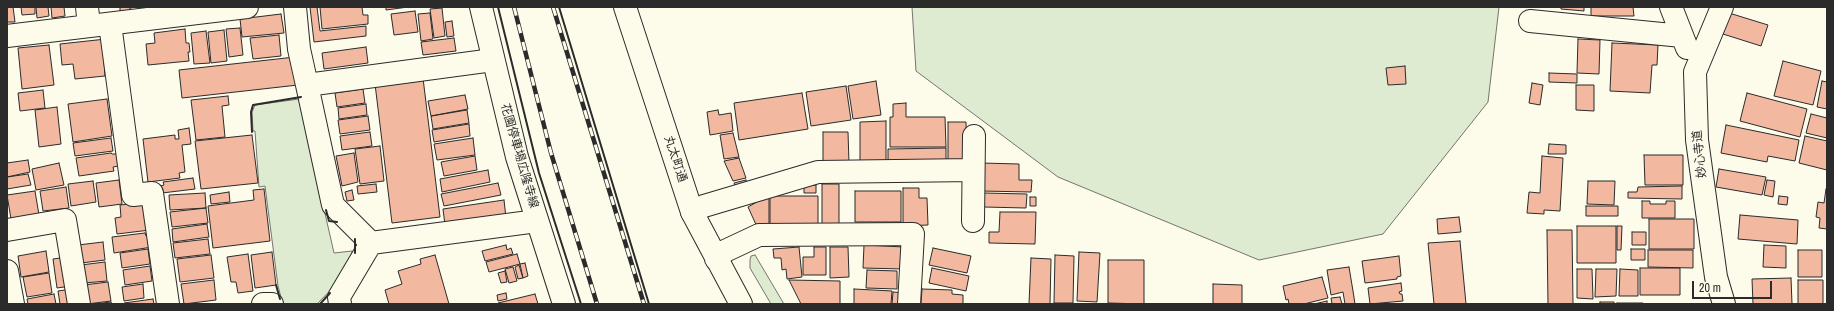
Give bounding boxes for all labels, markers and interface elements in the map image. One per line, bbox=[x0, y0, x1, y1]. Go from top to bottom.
street label: 花園停車場広隆寺線 bbox=[497, 102, 541, 210]
street label: 妙心寺道 bbox=[1690, 129, 1710, 179]
street label: 丸太町通 bbox=[661, 134, 689, 184]
scale bar bbox=[1694, 273, 1774, 299]
text: 20 m bbox=[1699, 280, 1721, 296]

